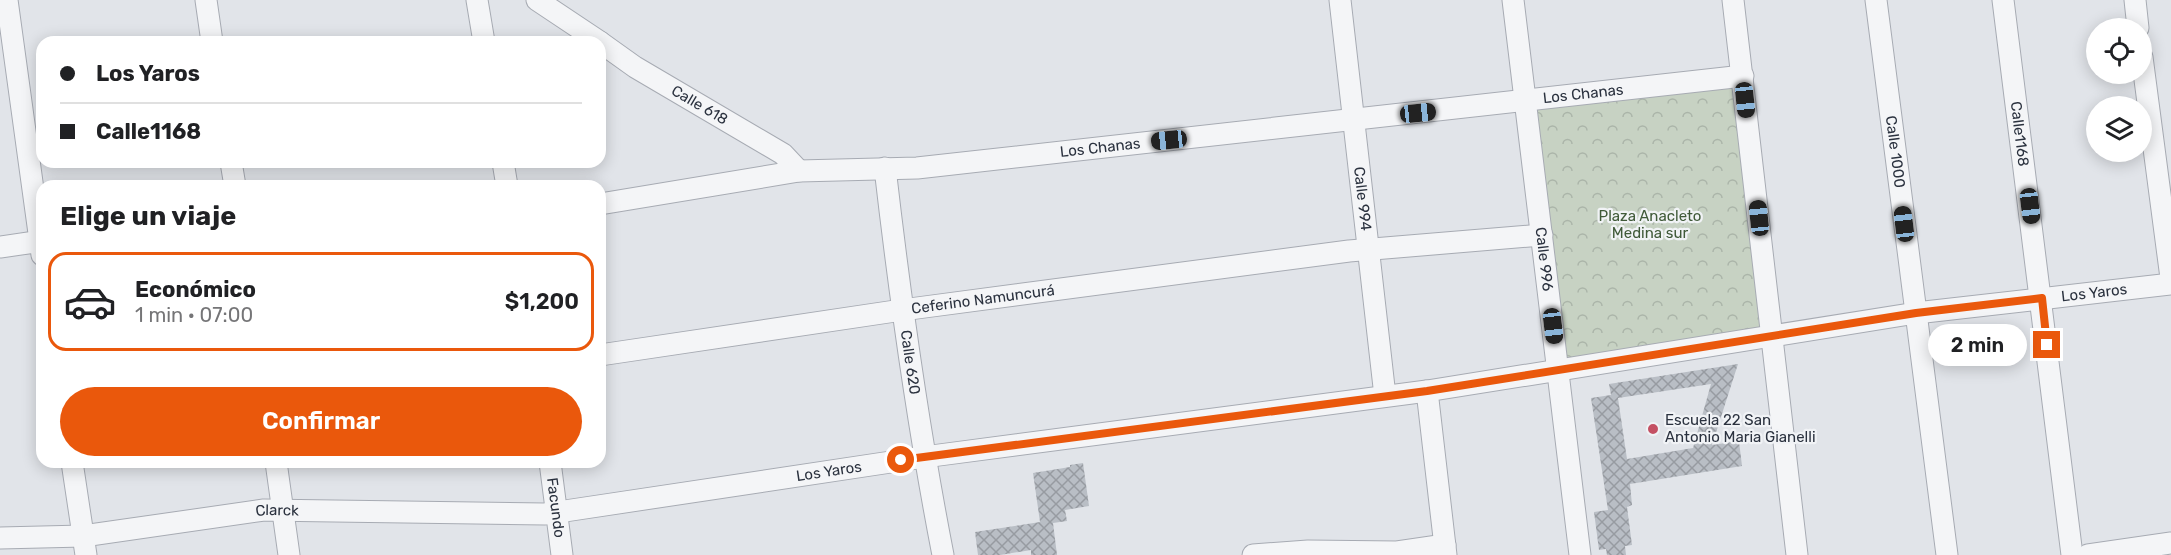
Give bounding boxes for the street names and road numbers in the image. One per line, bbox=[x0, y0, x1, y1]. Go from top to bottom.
street label: Los Chanas bbox=[1542, 80, 1625, 107]
street label: Calle 618 bbox=[668, 81, 731, 129]
street label: Calle1168 bbox=[2007, 100, 2033, 168]
street label: Calle 1000 bbox=[1882, 115, 1909, 189]
street label: Los Chanas bbox=[1059, 134, 1142, 161]
street label: Calle 994 bbox=[1350, 166, 1375, 232]
street label: Calle 996 bbox=[1531, 226, 1557, 292]
street label: Los Yaros bbox=[2060, 280, 2128, 305]
street label: Ceferino Namuncurá bbox=[910, 281, 1056, 318]
street label: Calle 620 bbox=[897, 329, 924, 396]
street label: Los Yaros bbox=[795, 457, 863, 485]
street label: Facundo bbox=[543, 476, 569, 539]
street label: Clarck bbox=[254, 501, 299, 520]

